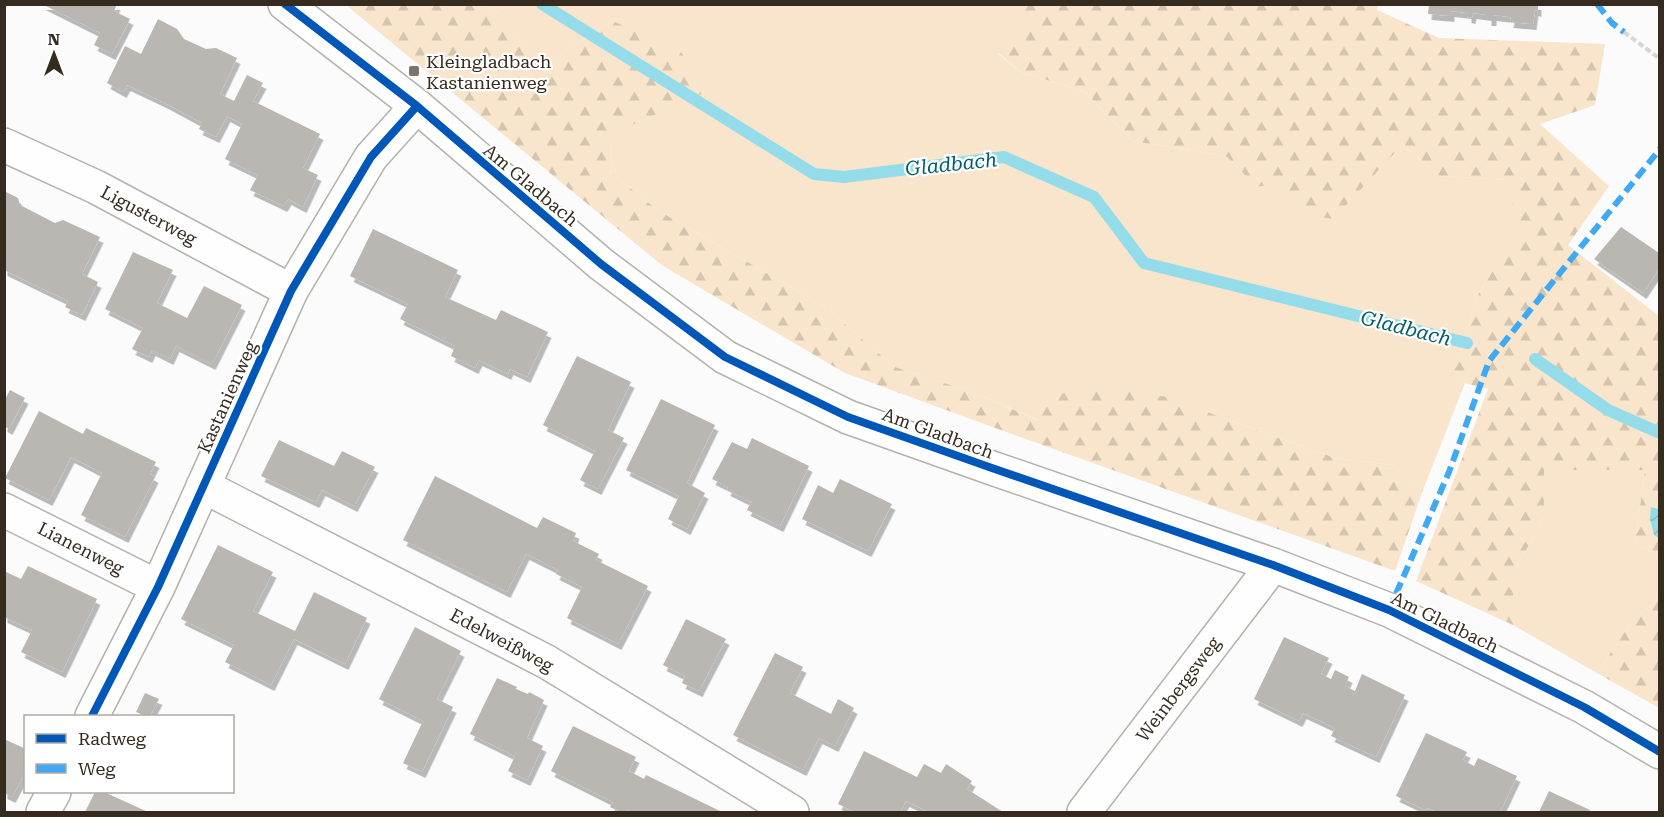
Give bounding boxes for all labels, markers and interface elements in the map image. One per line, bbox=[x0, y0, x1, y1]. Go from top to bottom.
north arrow bbox=[24, 24, 84, 84]
text: N bbox=[48, 30, 60, 49]
place label: Kleingladbach Kastanienweg bbox=[426, 51, 552, 93]
marker: Kleingladbach Kastanienweg bbox=[407, 64, 421, 78]
street label: Am Gladbach bbox=[479, 139, 583, 231]
water label: Gladbach bbox=[904, 147, 998, 181]
street label: Ligusterweg bbox=[97, 181, 201, 249]
water label: Gladbach bbox=[1358, 305, 1454, 351]
street label: Kastanienweg bbox=[193, 337, 261, 456]
street label: Am Gladbach bbox=[880, 403, 997, 463]
street label: Lianenweg bbox=[34, 517, 128, 579]
street label: Am Gladbach bbox=[1388, 587, 1502, 657]
street label: Edelweißweg bbox=[447, 604, 558, 676]
street label: Weinbergsweg bbox=[1132, 632, 1225, 746]
legend bbox=[24, 715, 234, 793]
text: Radweg bbox=[78, 728, 147, 749]
text: Weg bbox=[78, 758, 116, 779]

